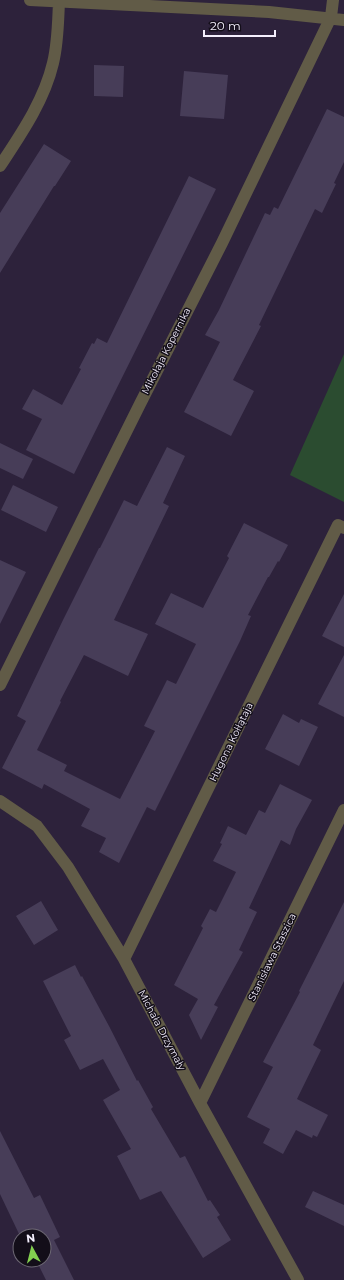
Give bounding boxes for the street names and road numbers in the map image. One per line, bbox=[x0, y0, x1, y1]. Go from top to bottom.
street label: Mikołaja Kopernika bbox=[139, 306, 193, 396]
street label: Hugona Kołłątaja bbox=[206, 700, 256, 784]
street label: Stanisława Staszica bbox=[245, 911, 299, 1003]
street label: Michała Drzymały bbox=[135, 988, 189, 1073]

